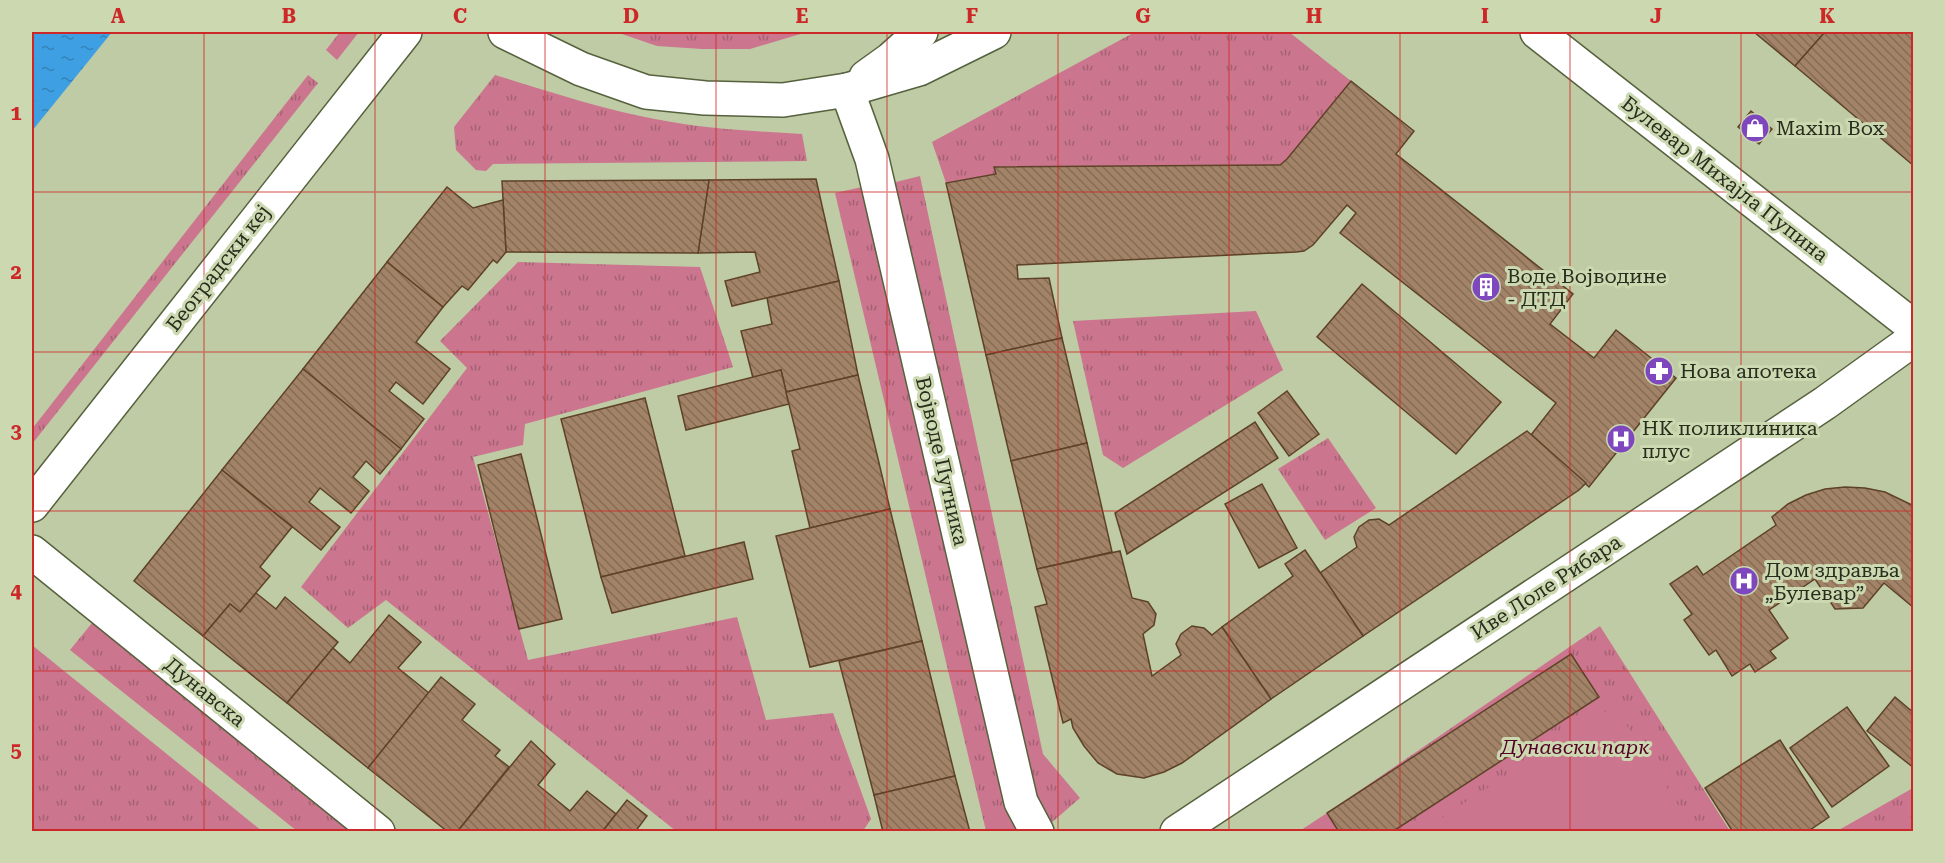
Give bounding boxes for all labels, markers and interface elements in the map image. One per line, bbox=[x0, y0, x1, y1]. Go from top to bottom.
text: A bbox=[111, 4, 126, 28]
text: B bbox=[282, 4, 296, 28]
text: C bbox=[453, 4, 467, 28]
text: D bbox=[623, 4, 639, 28]
text: E bbox=[796, 4, 809, 28]
text: F bbox=[966, 4, 978, 28]
text: G bbox=[1135, 4, 1151, 28]
text: H bbox=[1306, 4, 1322, 28]
text: I bbox=[1481, 4, 1489, 28]
text: J bbox=[1650, 4, 1662, 28]
text: K bbox=[1819, 4, 1835, 28]
street label: Булевар Михајла Пупина bbox=[1617, 91, 1833, 267]
text: 1 bbox=[10, 101, 22, 125]
shop icon: Maxim Box bbox=[1739, 112, 1771, 144]
place label: Maxim Box bbox=[1776, 116, 1885, 140]
street label: Београдски кеј bbox=[161, 200, 275, 336]
text: 2 bbox=[10, 260, 22, 284]
place label: Воде Војводине - ДТД bbox=[1507, 264, 1667, 311]
building icon: Воде Војводине - ДТД bbox=[1470, 271, 1502, 303]
pharmacy icon: Нова апотека bbox=[1643, 355, 1675, 387]
place label: Нова апотека bbox=[1680, 359, 1817, 383]
street label: Војводе Путника bbox=[911, 374, 973, 548]
place label: НК поликлиника плус bbox=[1642, 416, 1818, 463]
text: 3 bbox=[10, 419, 22, 443]
hospital icon: НК поликлиника плус bbox=[1605, 423, 1637, 455]
street label: Иве Лоле Рибара bbox=[1467, 529, 1626, 644]
place label: Дом здравља „Булевар” bbox=[1765, 558, 1900, 605]
hospital icon: Дом здравља „Булевар” bbox=[1728, 565, 1760, 597]
text: 4 bbox=[10, 579, 22, 603]
street label: Дунавска bbox=[160, 652, 250, 732]
park label: Дунавски парк bbox=[1500, 735, 1650, 759]
text: 5 bbox=[10, 738, 22, 762]

